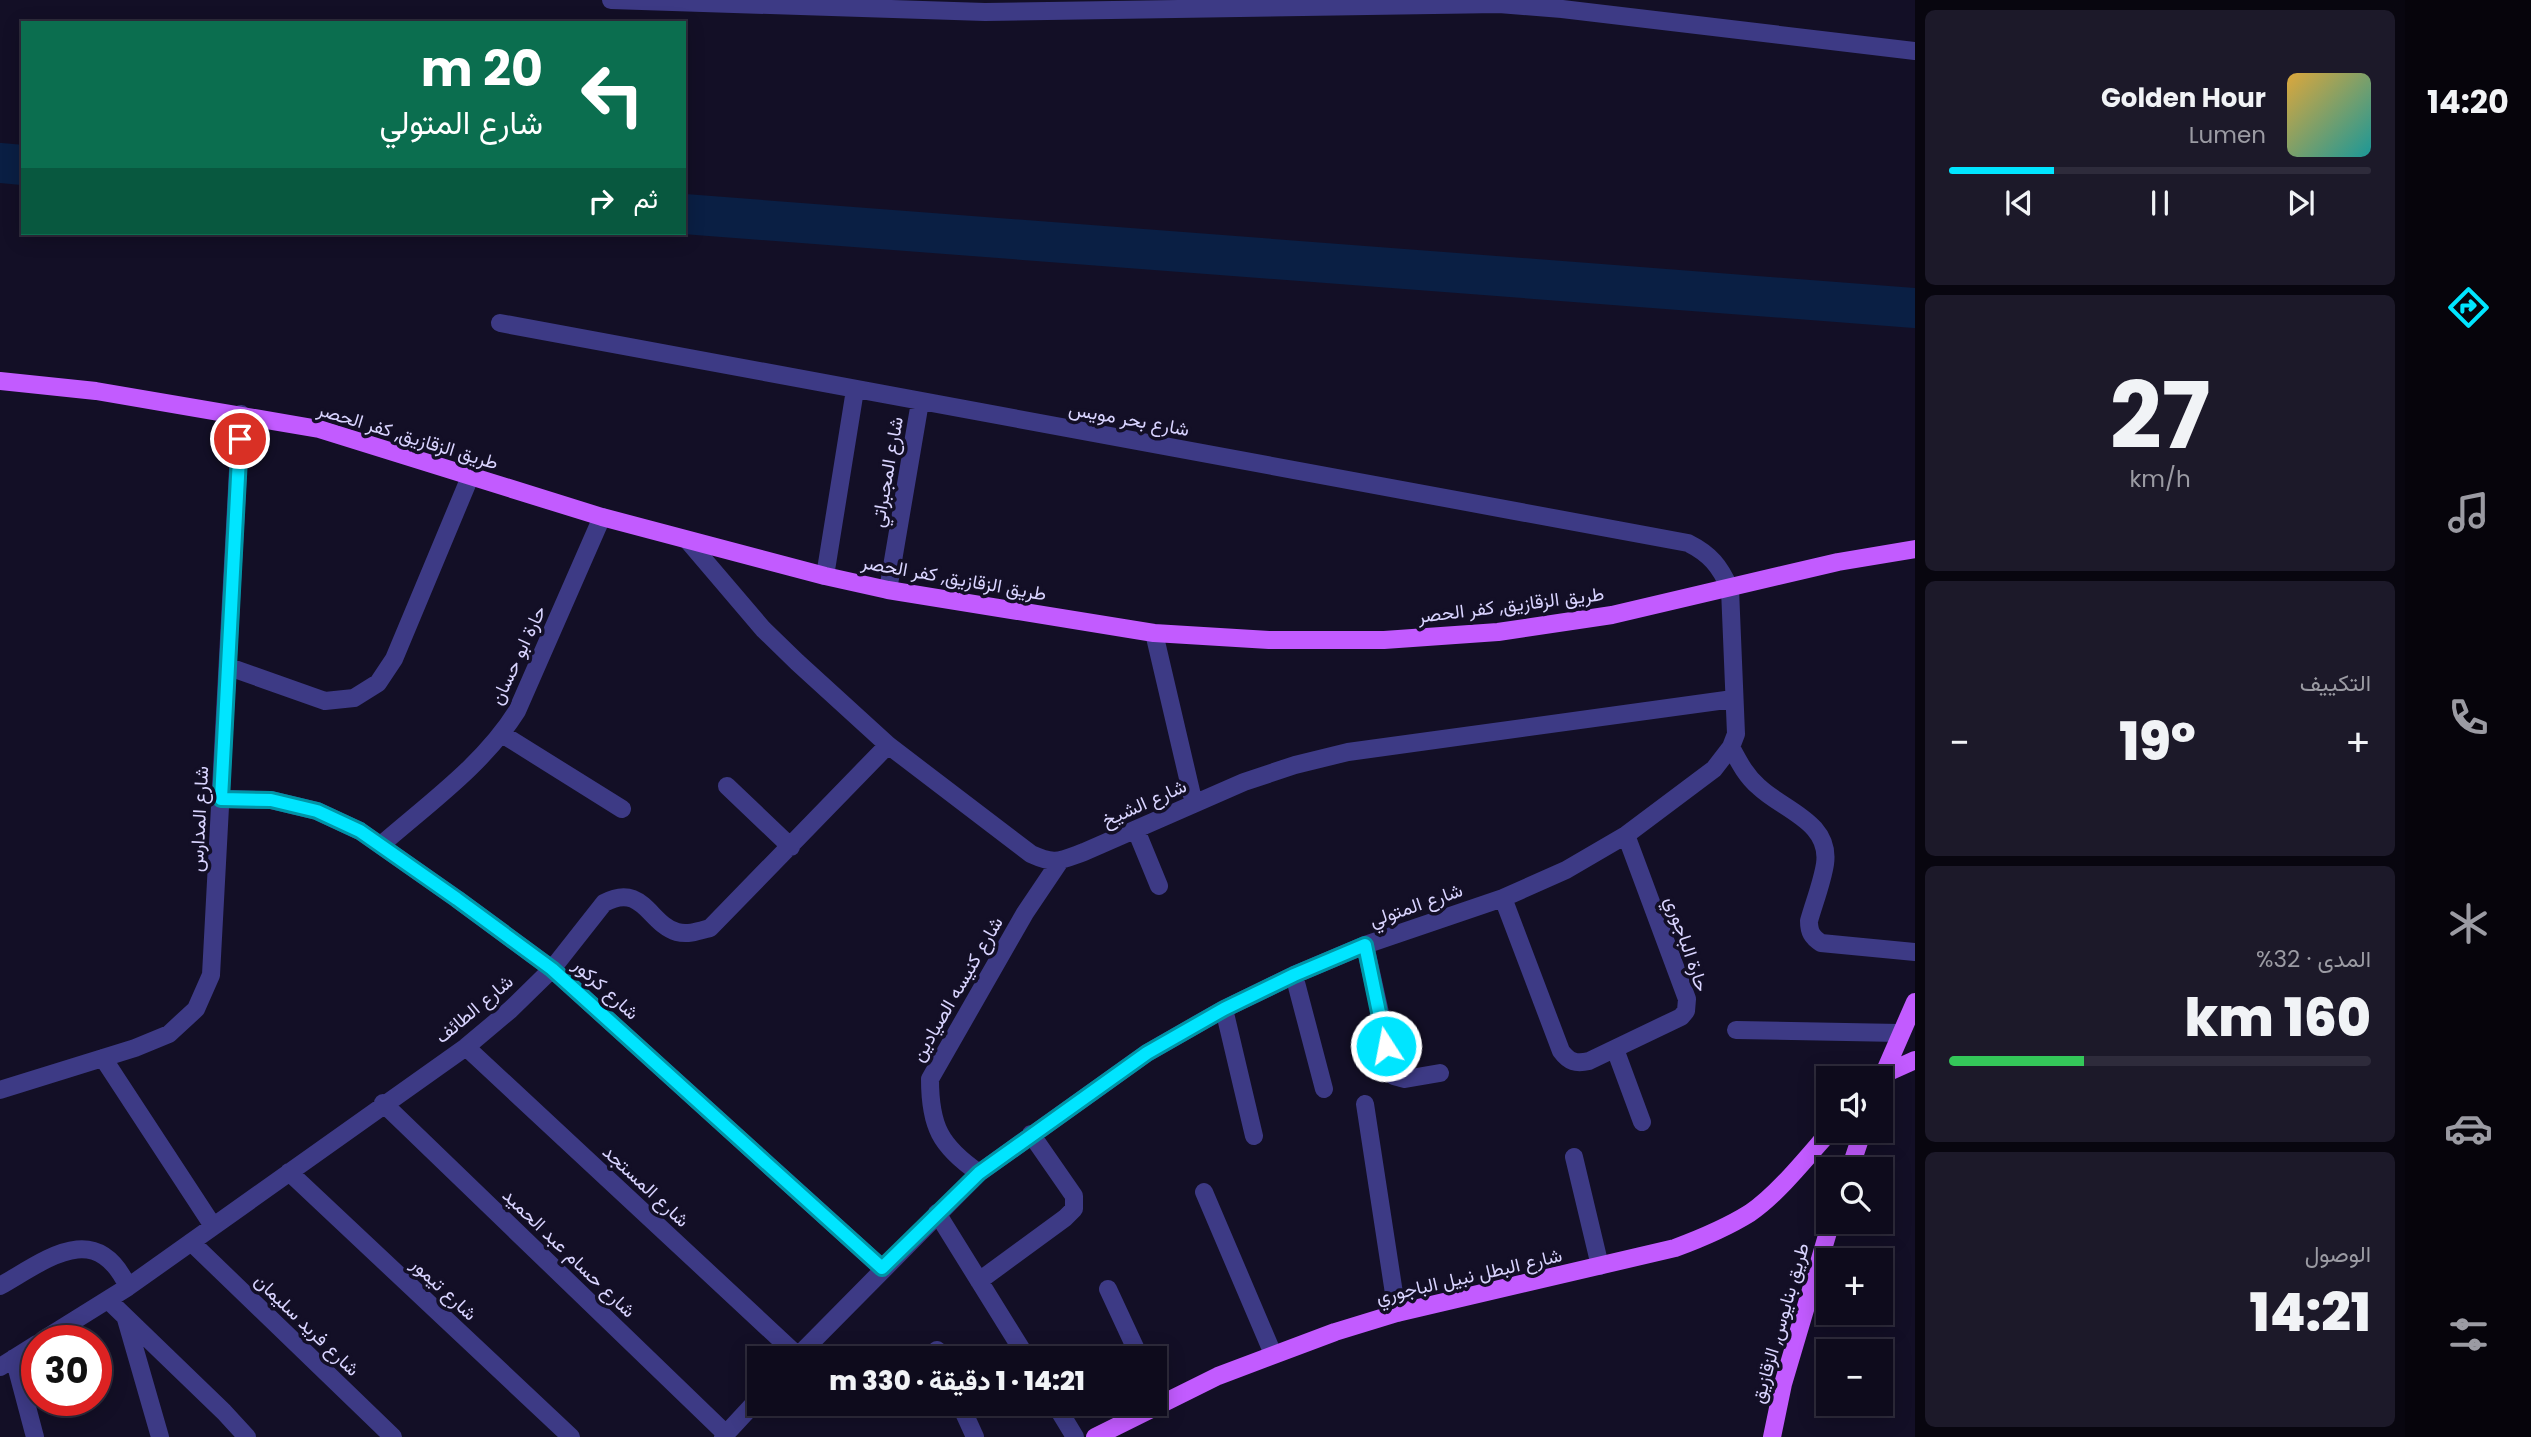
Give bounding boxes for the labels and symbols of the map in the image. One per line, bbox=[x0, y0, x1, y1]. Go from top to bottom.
street label: طريق الزقازيق, كفر الحصر bbox=[313, 395, 502, 476]
street label: شارع بحر مويس bbox=[1066, 395, 1192, 443]
pin bbox=[210, 409, 270, 469]
street label: شارع المجبراتي bbox=[864, 414, 912, 530]
street label: طريق الزقازيق, كفر الحصر bbox=[858, 548, 1049, 608]
street label: طريق الزقازيق, كفر الحصر bbox=[1415, 580, 1606, 630]
street label: حارة ابو حسان bbox=[483, 601, 553, 709]
street label: شارع المدارس bbox=[183, 765, 215, 873]
street label: شارع الشيخ bbox=[1097, 772, 1191, 834]
street label: شارع المتولي bbox=[1366, 876, 1467, 935]
street label: حارة الباجوري bbox=[1656, 893, 1716, 996]
street label: شارع كنيسه الصيادين bbox=[904, 911, 1010, 1067]
street label: شارع كركور bbox=[566, 951, 645, 1026]
street label: شارع الطائف bbox=[429, 968, 519, 1050]
position arrow bbox=[1349, 1009, 1423, 1083]
street label: شارع المستجد bbox=[597, 1139, 695, 1233]
street label: شارع حسام عبد الحميد bbox=[496, 1182, 642, 1324]
street label: طريق بنايوس, الزقازيق bbox=[1744, 1240, 1816, 1406]
street label: شارع البطل نبيل الباجوري bbox=[1373, 1241, 1565, 1313]
street label: شارع تيمور bbox=[404, 1251, 483, 1327]
street label: شارع فريد سليمان bbox=[248, 1268, 366, 1382]
speed limit sign: 30 bbox=[21, 1325, 112, 1416]

